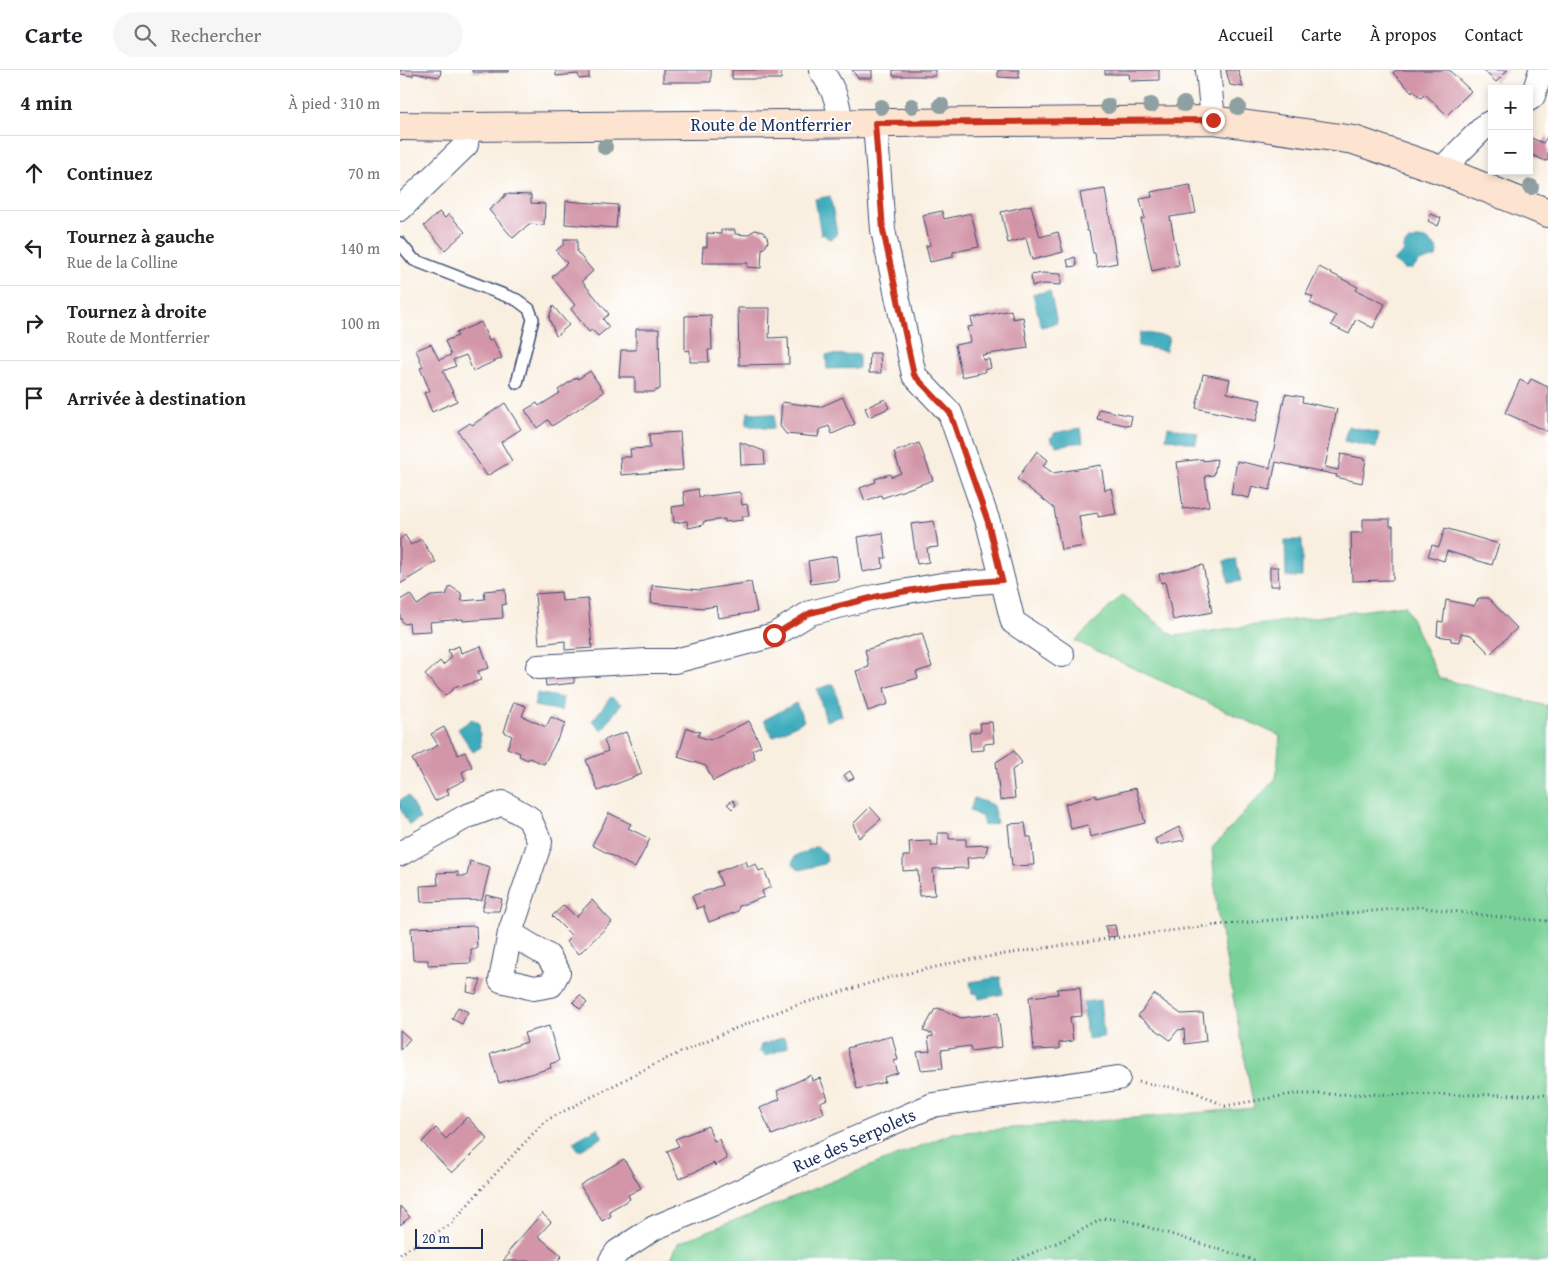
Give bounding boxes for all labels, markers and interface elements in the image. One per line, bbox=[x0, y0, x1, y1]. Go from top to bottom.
search box bbox=[113, 12, 463, 57]
text: Carte bbox=[25, 17, 83, 52]
icon: search bbox=[131, 21, 159, 49]
text: Rechercher bbox=[171, 21, 261, 49]
text: Accueil bbox=[1218, 21, 1273, 48]
text: Carte bbox=[1301, 21, 1342, 48]
text: À propos bbox=[1370, 21, 1437, 48]
text: Contact bbox=[1465, 21, 1523, 48]
map controls bbox=[1488, 85, 1533, 175]
button: + bbox=[1488, 85, 1533, 130]
text: 4 min bbox=[20, 87, 72, 118]
text: À pied · 310 m bbox=[288, 91, 380, 115]
route end bbox=[1202, 109, 1225, 132]
street label: Route de Montferrier bbox=[691, 111, 852, 138]
button: − bbox=[1488, 130, 1533, 175]
icon: ahead bbox=[20, 159, 48, 187]
text: Continuez bbox=[67, 159, 153, 187]
text: 70 m bbox=[348, 161, 380, 185]
text: Tournez à gauche bbox=[67, 222, 215, 250]
icon: left bbox=[20, 234, 48, 262]
text: 140 m bbox=[340, 236, 380, 260]
text: Rue de la Colline bbox=[67, 250, 178, 274]
text: Tournez à droite bbox=[67, 297, 207, 325]
icon: right bbox=[20, 309, 48, 337]
text: 100 m bbox=[340, 311, 380, 335]
text: Route de Montferrier bbox=[67, 325, 210, 349]
icon: arrive bbox=[20, 384, 48, 412]
text: Arrivée à destination bbox=[67, 384, 246, 412]
route start bbox=[763, 624, 786, 647]
street label: Rue des Serpolets bbox=[788, 1101, 920, 1179]
scale bar bbox=[415, 1226, 482, 1249]
text: 20 m bbox=[422, 1228, 450, 1248]

